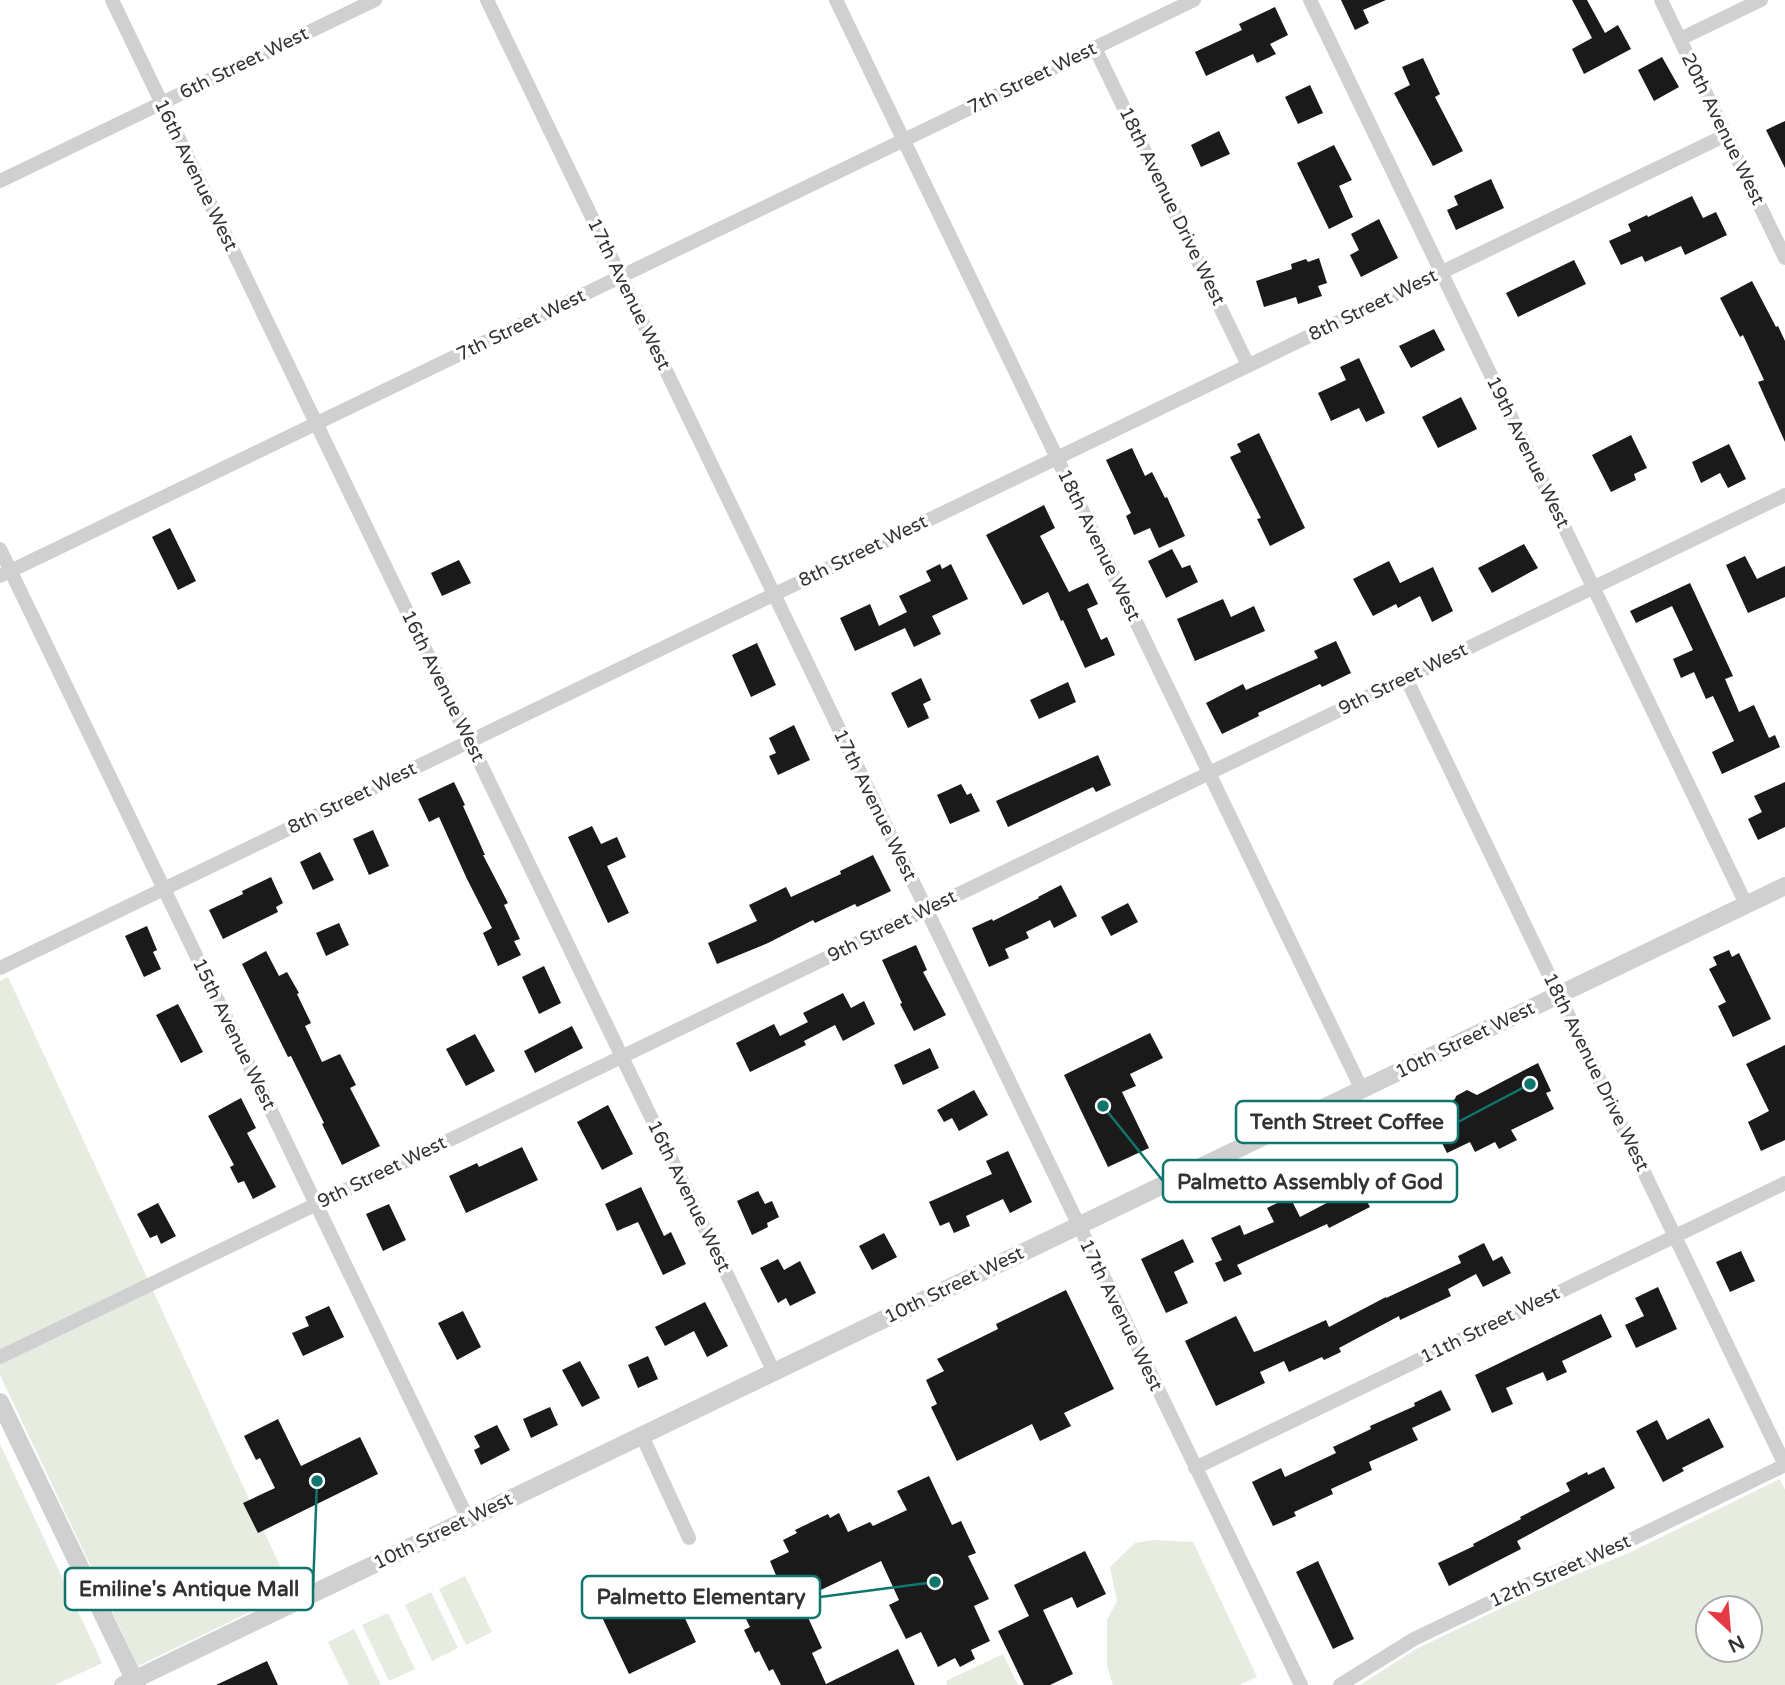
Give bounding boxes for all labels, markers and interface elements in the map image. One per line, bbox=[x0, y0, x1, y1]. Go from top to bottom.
street label: 6th Street West bbox=[176, 22, 312, 104]
street label: 7th Street West bbox=[964, 37, 1100, 119]
street label: 20th Avenue West bbox=[1677, 50, 1769, 208]
street label: 16th Avenue West bbox=[150, 96, 242, 254]
street label: 18th Avenue Drive West bbox=[1114, 103, 1230, 309]
street label: 17th Avenue West bbox=[583, 215, 675, 373]
street label: 8th Street West bbox=[1305, 264, 1441, 346]
street label: 7th Street West bbox=[453, 284, 589, 366]
street label: 19th Avenue West bbox=[1482, 373, 1574, 531]
street label: 18th Avenue West bbox=[1053, 466, 1145, 624]
street label: 8th Street West bbox=[795, 510, 931, 592]
street label: 16th Avenue West bbox=[397, 607, 489, 765]
street label: 9th Street West bbox=[1335, 638, 1471, 720]
street label: 17th Avenue West bbox=[829, 726, 921, 884]
street label: 8th Street West bbox=[284, 757, 420, 839]
street label: 9th Street West bbox=[824, 885, 960, 967]
street label: 15th Avenue West bbox=[188, 955, 280, 1113]
street label: 18th Avenue Drive West bbox=[1538, 969, 1654, 1175]
street label: 10th Street West bbox=[1392, 997, 1538, 1083]
callout: Tenth Street Coffee bbox=[1236, 1101, 1458, 1143]
text: Tenth Street Coffee bbox=[1249, 1110, 1444, 1135]
street label: 16th Avenue West bbox=[643, 1117, 735, 1275]
street label: 9th Street West bbox=[314, 1131, 450, 1213]
callout: Palmetto Assembly of God bbox=[1163, 1160, 1457, 1202]
text: Palmetto Assembly of God bbox=[1177, 1170, 1443, 1195]
street label: 17th Avenue West bbox=[1075, 1236, 1167, 1394]
street label: 10th Street West bbox=[881, 1242, 1027, 1328]
street label: 11th Street West bbox=[1417, 1282, 1563, 1368]
street label: 10th Street West bbox=[370, 1488, 516, 1574]
street label: 12th Street West bbox=[1486, 1530, 1634, 1612]
callout: Emiline's Antique Mall bbox=[65, 1568, 313, 1610]
callout: Palmetto Elementary bbox=[582, 1576, 820, 1618]
text: Emiline's Antique Mall bbox=[79, 1577, 299, 1602]
text: Palmetto Elementary bbox=[596, 1585, 806, 1610]
north arrow bbox=[1694, 1594, 1764, 1664]
text: N bbox=[1724, 1630, 1748, 1657]

